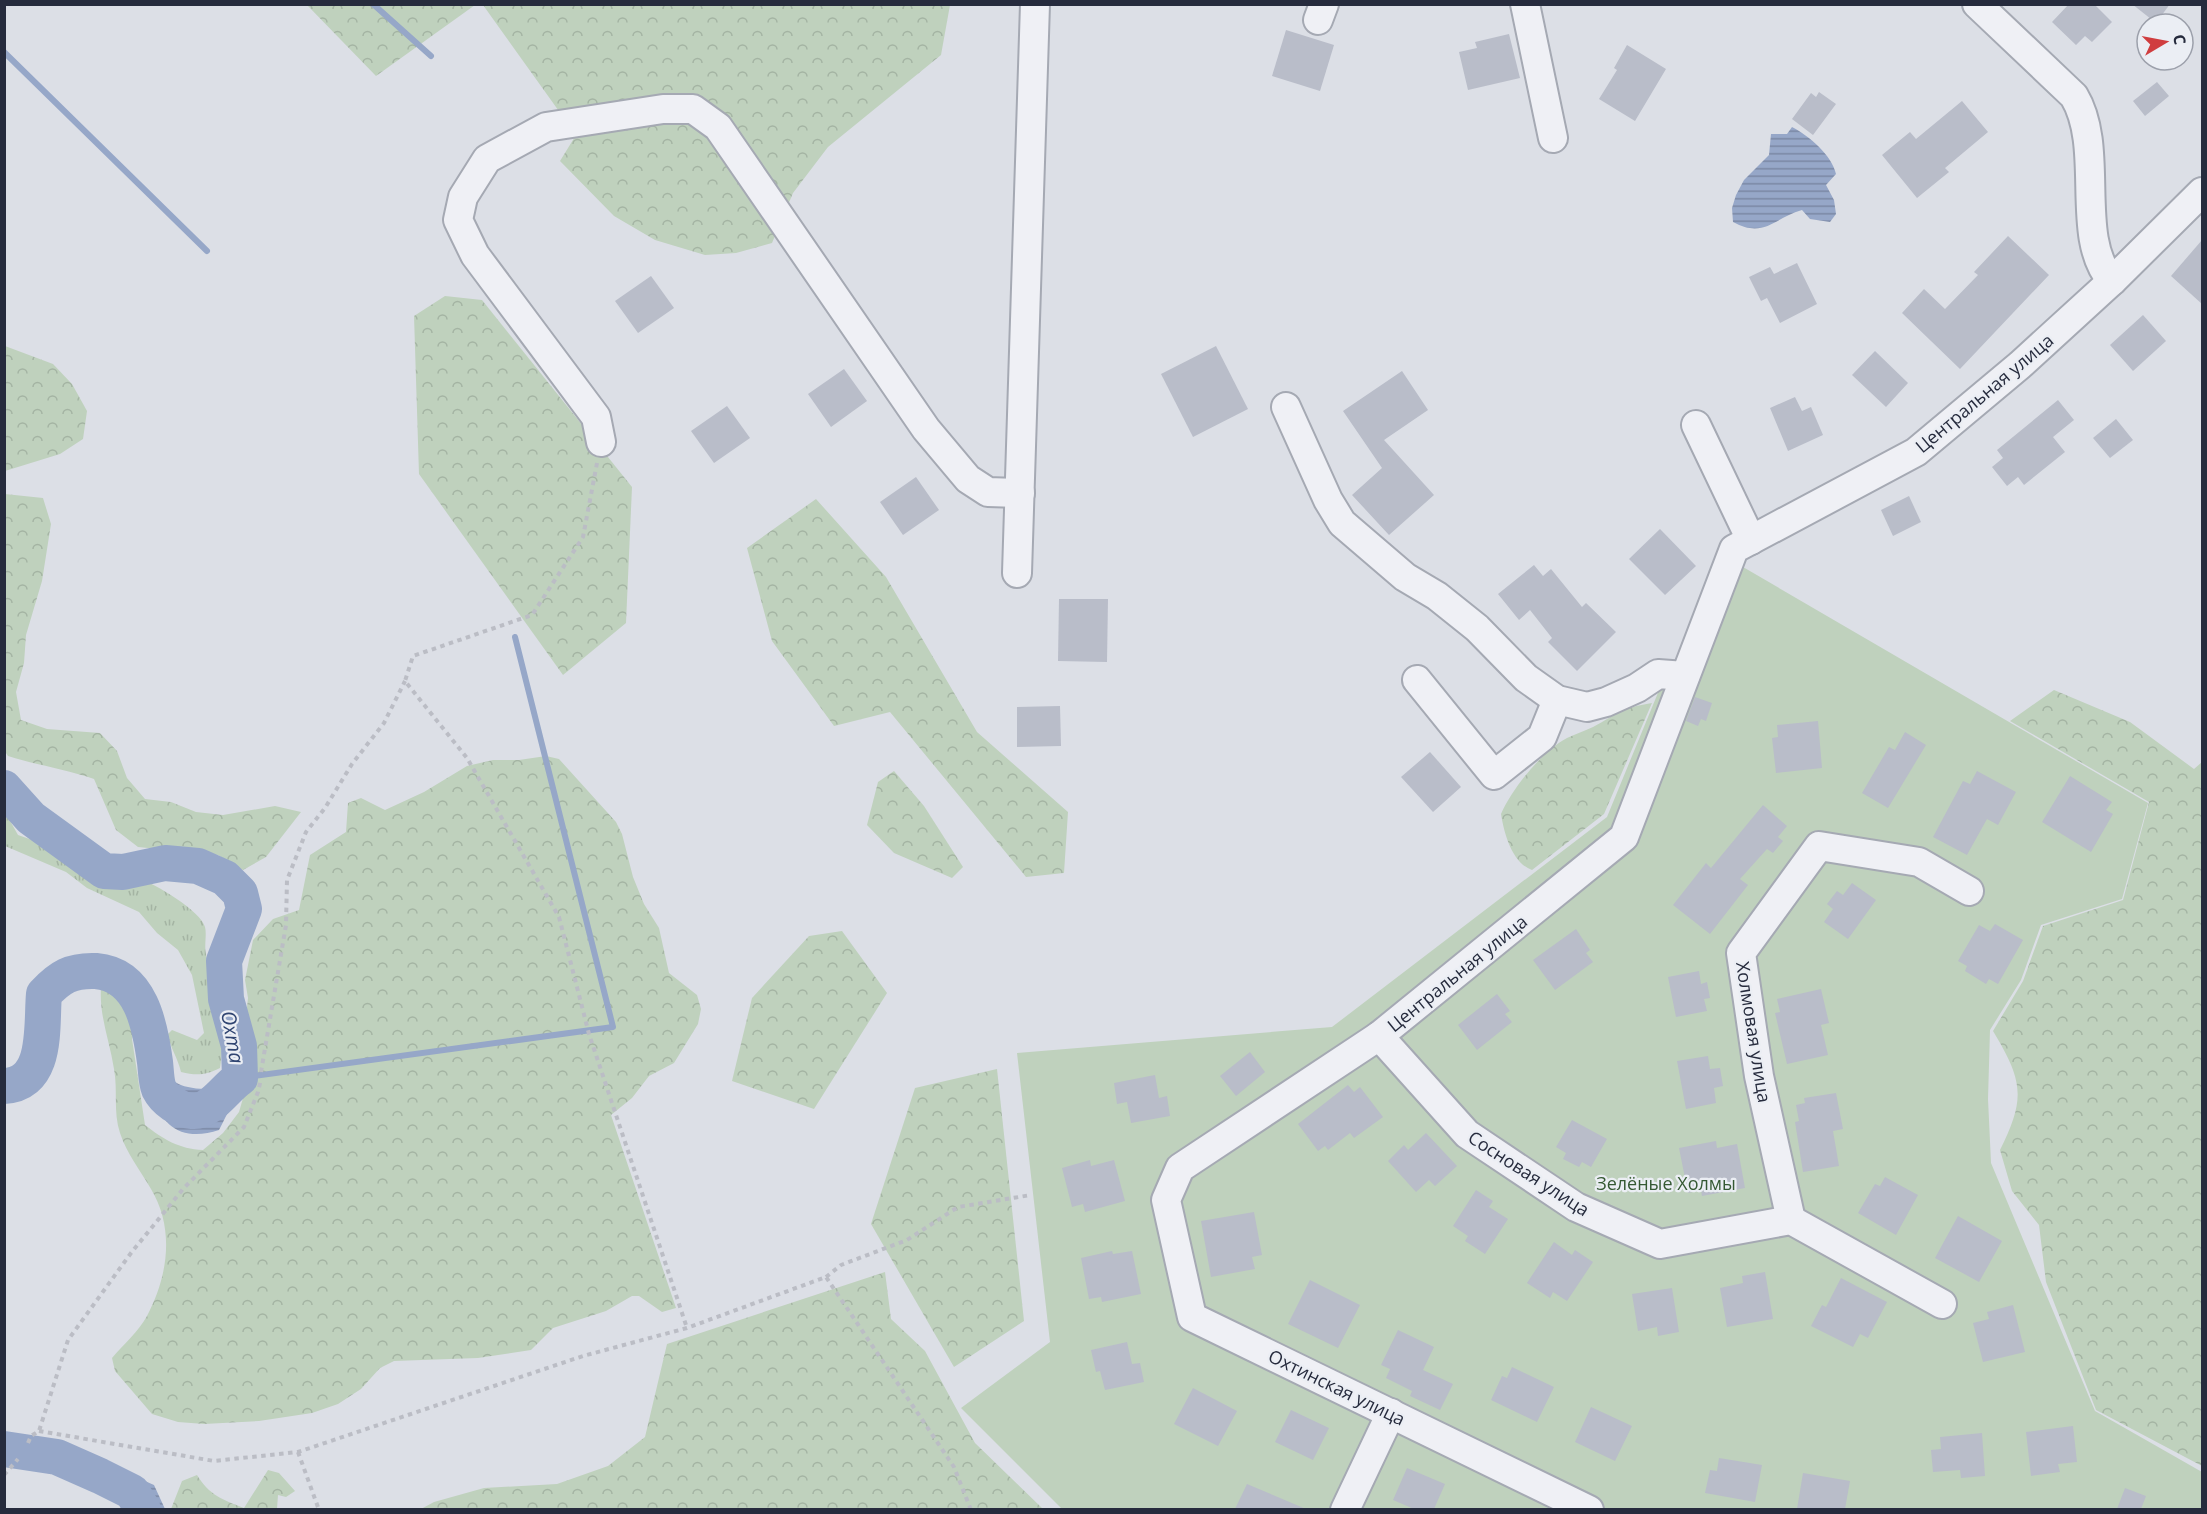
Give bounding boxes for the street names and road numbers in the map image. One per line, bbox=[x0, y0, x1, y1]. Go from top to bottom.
street label: Центральная улица bbox=[1910, 328, 2058, 458]
street label: Центральная улица bbox=[1382, 909, 1532, 1037]
street label: Холмовая улица bbox=[1731, 960, 1777, 1104]
street label: Сосновая улица bbox=[1464, 1125, 1594, 1221]
street label: Охтинская улица bbox=[1265, 1343, 1409, 1431]

